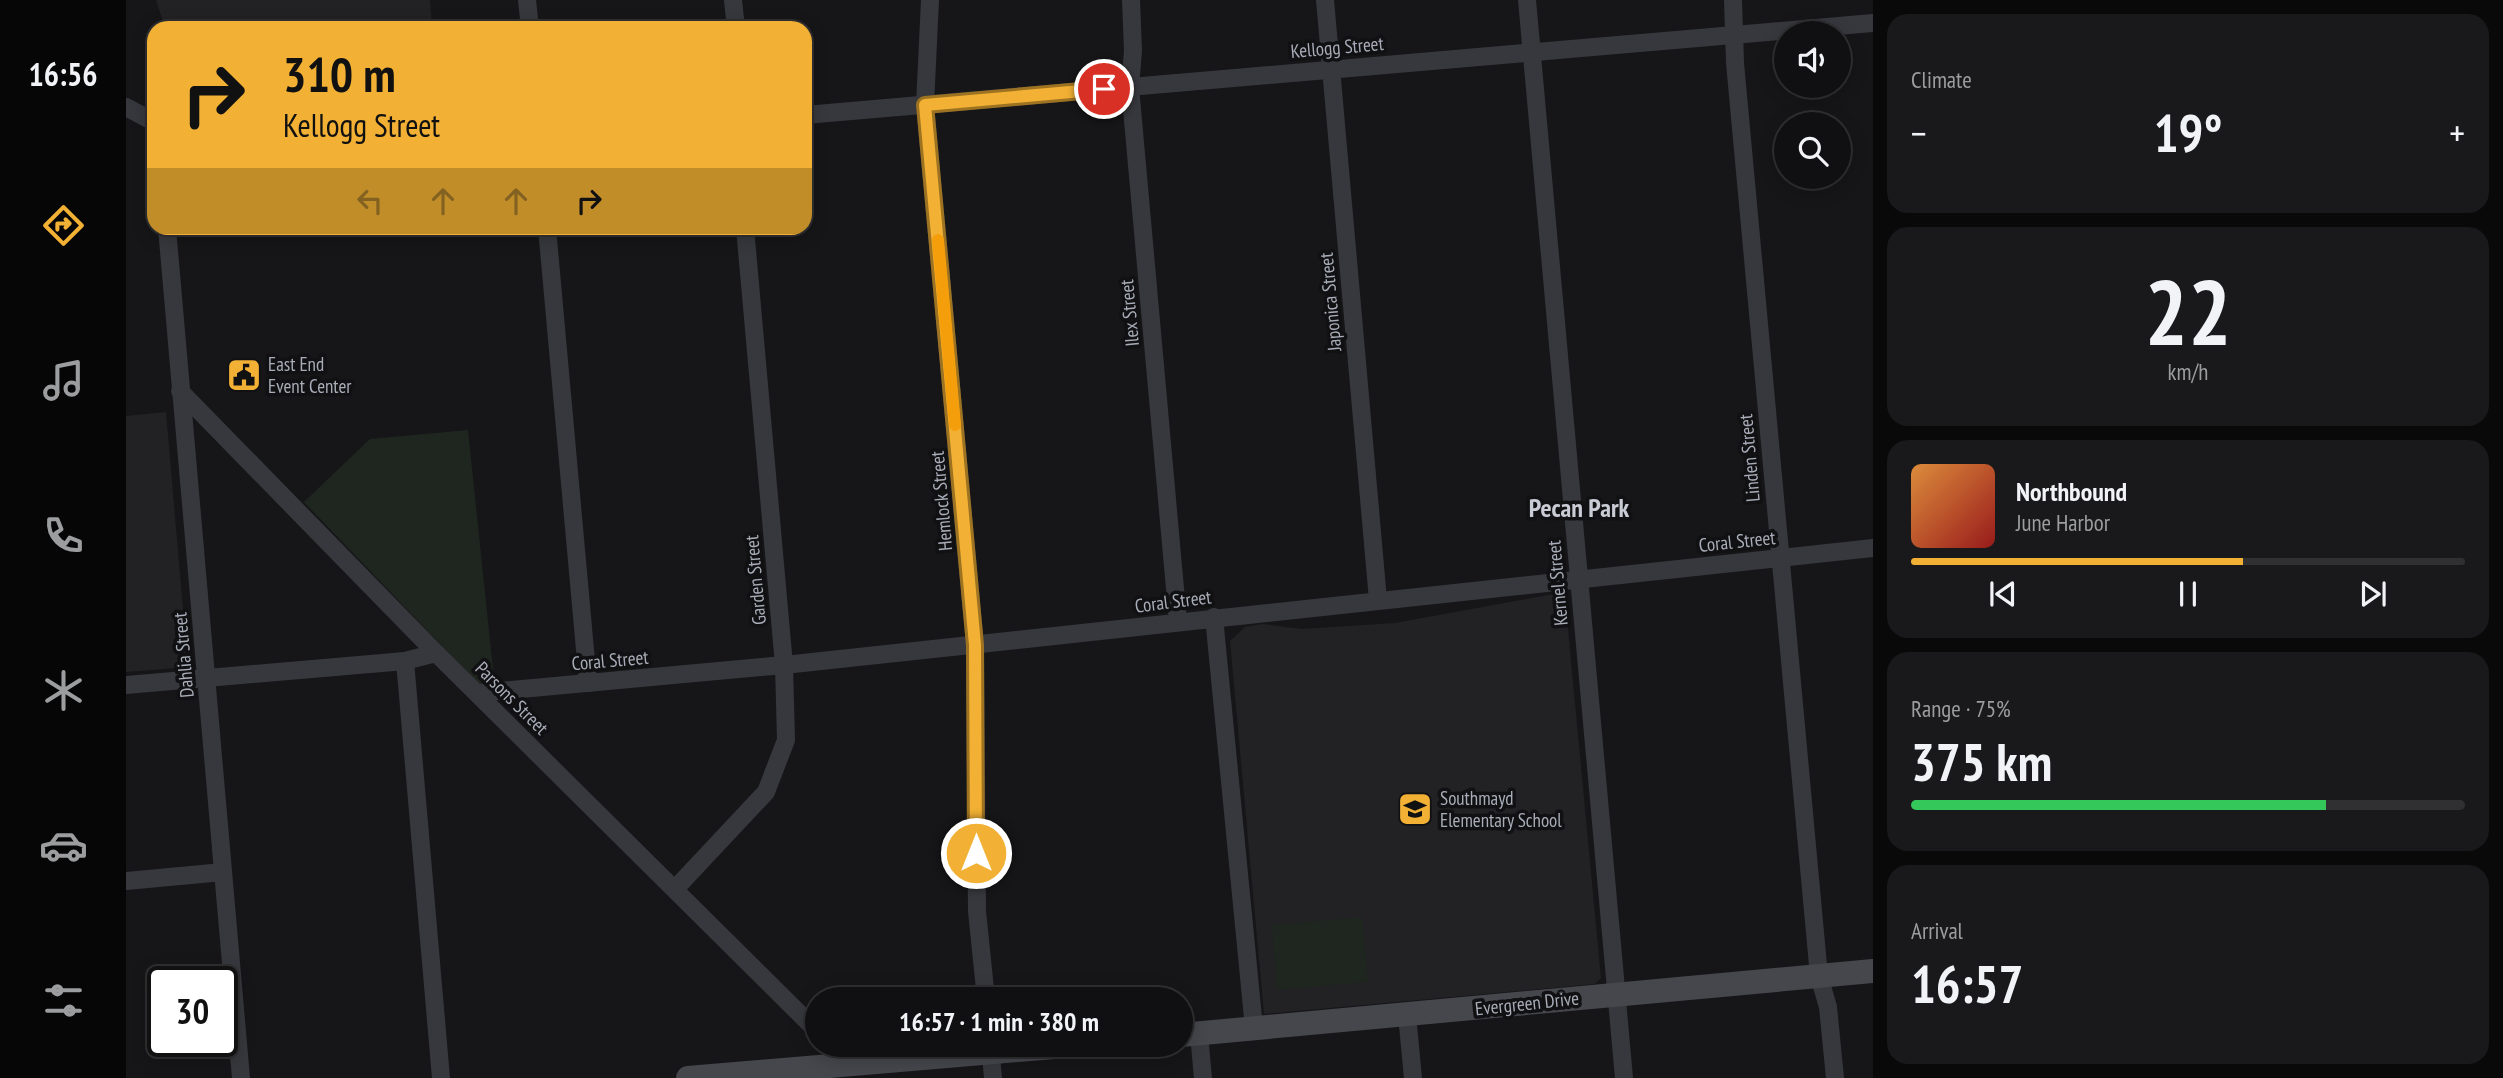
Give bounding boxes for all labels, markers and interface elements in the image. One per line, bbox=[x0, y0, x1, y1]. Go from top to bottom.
map controls bbox=[1774, 21, 1851, 189]
button: sound bbox=[1774, 21, 1851, 98]
street label: Kellogg Street bbox=[1289, 31, 1385, 63]
text: 310 m bbox=[283, 42, 396, 106]
icon: right bbox=[168, 49, 259, 140]
text: 16:56 bbox=[28, 53, 98, 95]
pin bbox=[1074, 59, 1134, 119]
text: Climate bbox=[1911, 65, 1972, 94]
icon: arrive bbox=[1085, 70, 1123, 108]
text: 19° bbox=[2154, 99, 2222, 166]
text: Kellogg Street bbox=[283, 104, 440, 146]
text: − bbox=[1911, 108, 1927, 157]
text: + bbox=[2449, 108, 2465, 157]
button: search bbox=[1774, 112, 1851, 189]
icon: left bbox=[351, 182, 389, 220]
icon: ahead bbox=[424, 182, 462, 220]
icon: ahead bbox=[497, 182, 535, 220]
icon: right bbox=[570, 182, 608, 220]
icon: directions bbox=[39, 201, 88, 250]
street label: Japonica Street bbox=[1314, 251, 1346, 353]
text: 22 bbox=[2145, 252, 2232, 370]
street label: Ilex Street bbox=[1114, 278, 1144, 347]
place label: East End Event Center bbox=[268, 352, 352, 398]
icon: music bbox=[39, 356, 88, 405]
public building icon: East End Event Center bbox=[225, 356, 263, 394]
text: km/h bbox=[2168, 357, 2208, 386]
street label: Linden Street bbox=[1733, 412, 1765, 503]
street label: Hemlock Street bbox=[925, 449, 957, 552]
text: Northbound bbox=[2016, 475, 2127, 508]
district label: Pecan Park bbox=[1529, 491, 1630, 524]
text: June Harbor bbox=[2016, 508, 2110, 537]
icon: phone bbox=[39, 511, 88, 560]
street label: Coral Street bbox=[1697, 525, 1777, 557]
street label: Garden Street bbox=[739, 533, 771, 626]
street label: Kernel Street bbox=[1541, 539, 1573, 627]
icon: previous bbox=[1984, 575, 2022, 613]
icon: pause bbox=[2169, 575, 2207, 613]
icon: next bbox=[2354, 575, 2392, 613]
street label: Coral Street bbox=[1133, 584, 1213, 618]
street label: Dahlia Street bbox=[167, 611, 199, 699]
street label: Coral Street bbox=[571, 645, 650, 675]
street label: Parsons Street bbox=[470, 656, 554, 740]
icon: climate bbox=[39, 666, 88, 715]
text: Range · 75% bbox=[1911, 694, 2011, 723]
text: 375 km bbox=[1911, 728, 2052, 795]
place label: Southmayd Elementary School bbox=[1440, 786, 1562, 832]
school or university icon: Southmayd Elementary School bbox=[1396, 790, 1434, 828]
position arrow bbox=[939, 816, 1013, 890]
icon: car bbox=[39, 821, 88, 870]
text: Arrival bbox=[1911, 916, 1963, 945]
text: 16:57 bbox=[1911, 950, 2023, 1017]
speed limit sign: 30 bbox=[147, 966, 238, 1057]
icon: filters bbox=[39, 976, 88, 1025]
street label: Evergreen Drive bbox=[1474, 986, 1580, 1020]
text: 16:57 · 1 min · 380 m bbox=[899, 1005, 1099, 1038]

